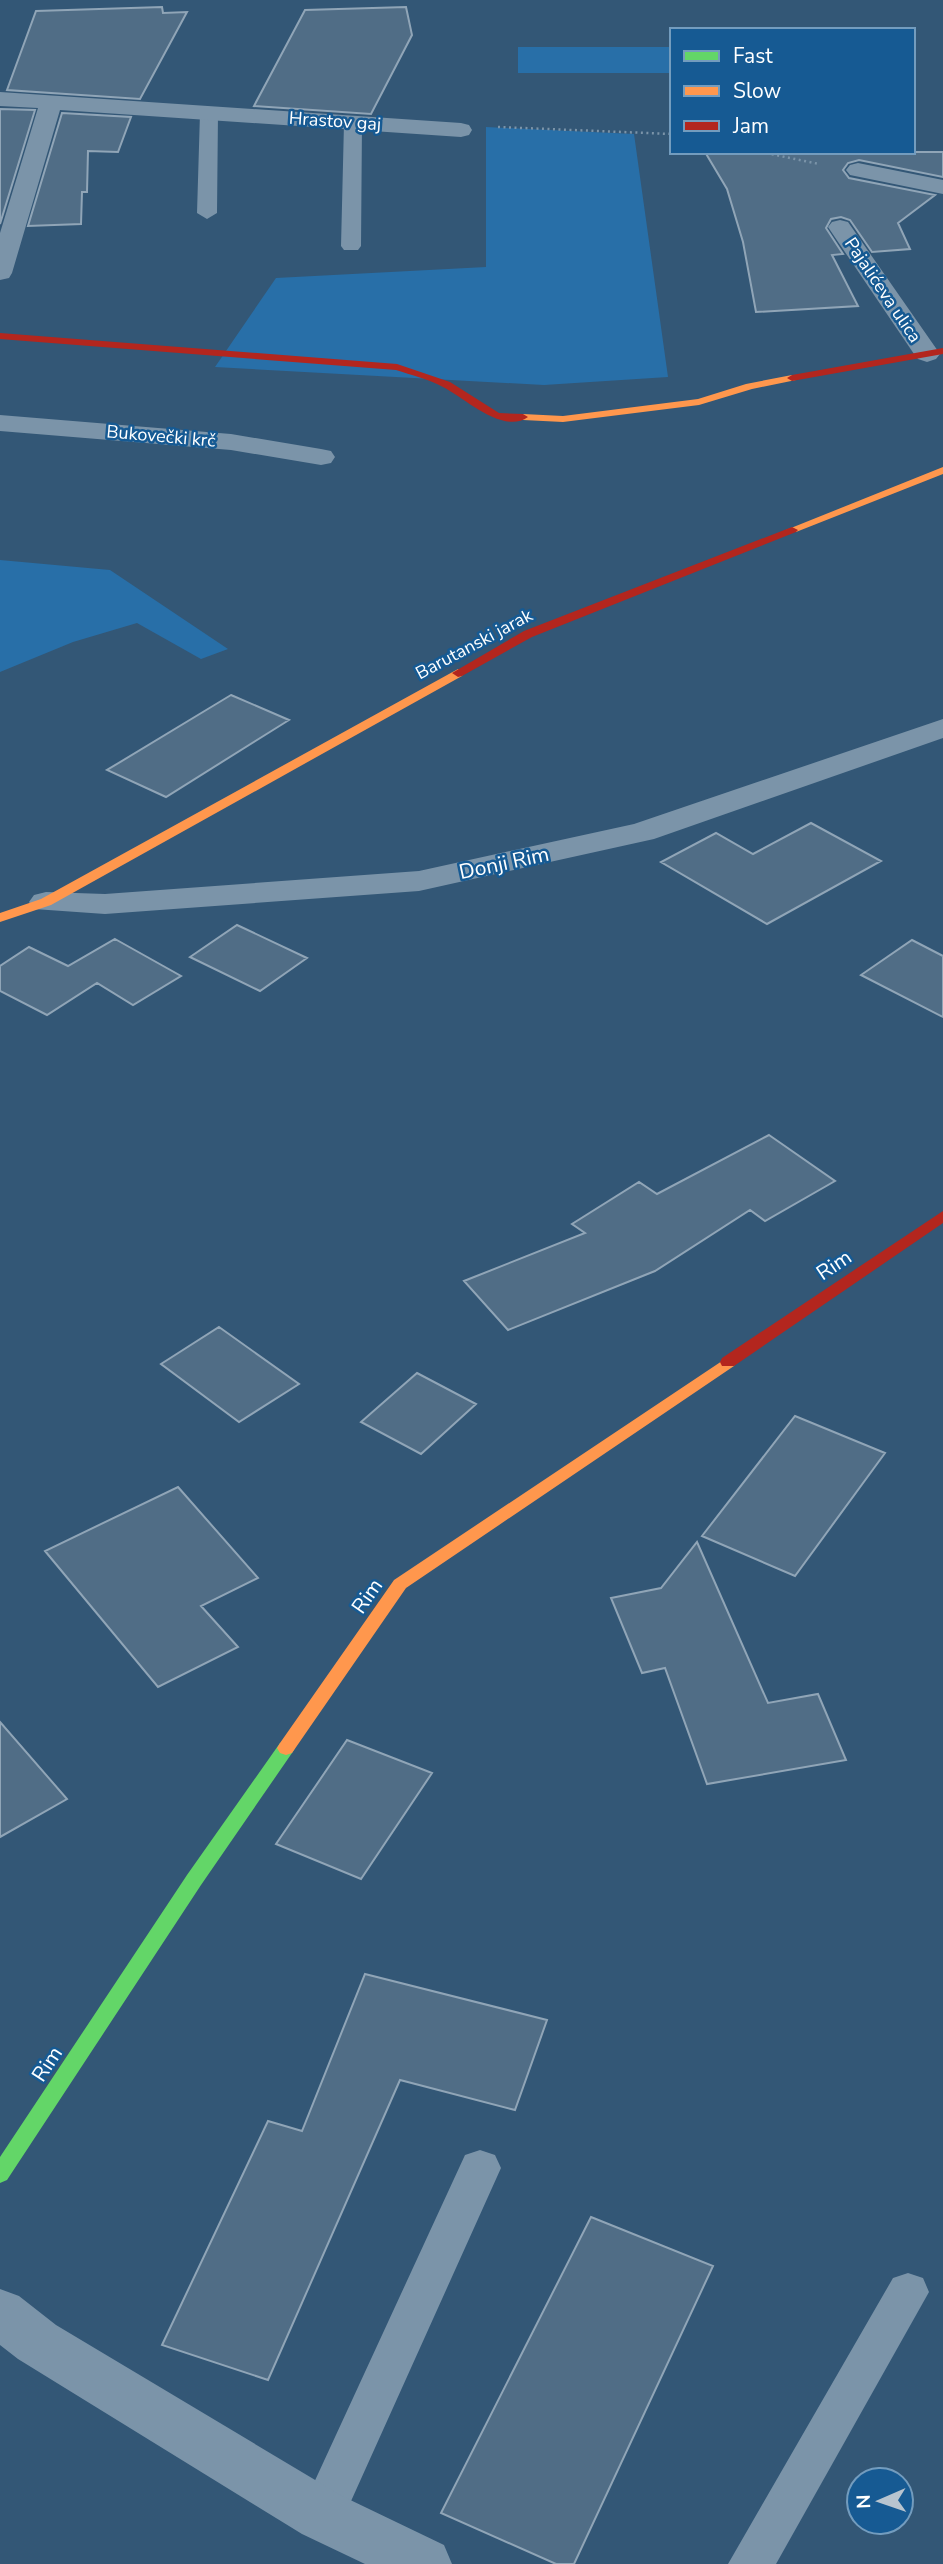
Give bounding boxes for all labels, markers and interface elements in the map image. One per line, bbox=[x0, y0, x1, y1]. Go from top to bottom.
legend bbox=[670, 28, 915, 154]
text: Fast bbox=[733, 42, 773, 70]
text: Slow bbox=[733, 77, 782, 105]
street label: Hrastov gaj bbox=[288, 106, 382, 136]
text: Jam bbox=[732, 112, 769, 140]
street label: Pajalićeva ulica bbox=[839, 233, 927, 347]
street label: Bukovečki krč bbox=[105, 419, 217, 453]
street label: Barutanski jarak bbox=[411, 603, 538, 685]
street label: Donji Rim bbox=[456, 840, 552, 886]
street label: Rim bbox=[811, 1243, 857, 1287]
street label: Rim bbox=[345, 1573, 389, 1619]
street label: Rim bbox=[25, 2041, 69, 2087]
north arrow bbox=[845, 2466, 915, 2536]
text: N bbox=[851, 2494, 877, 2509]

